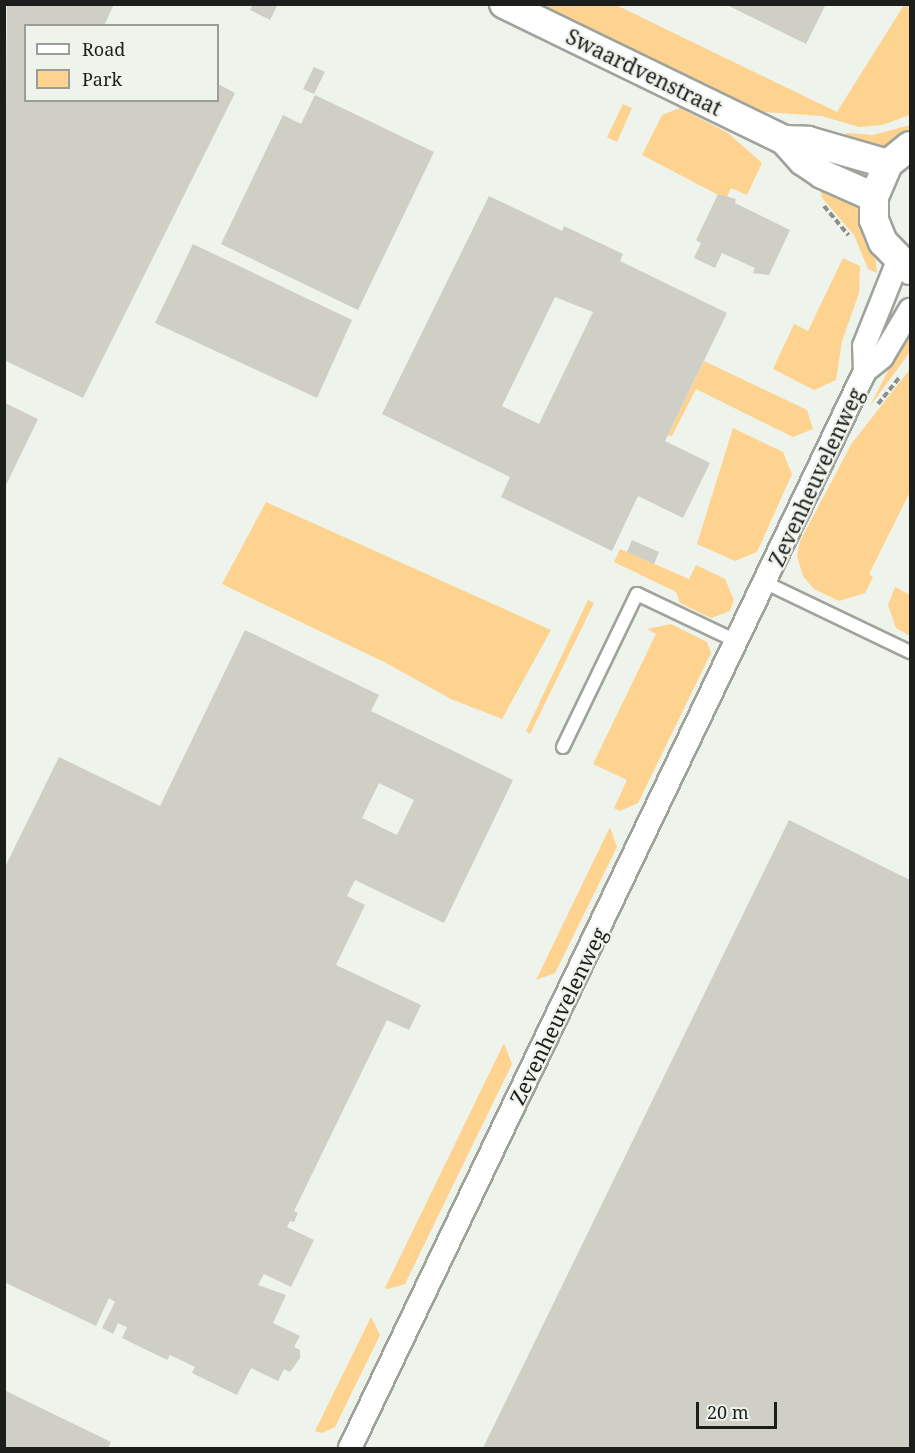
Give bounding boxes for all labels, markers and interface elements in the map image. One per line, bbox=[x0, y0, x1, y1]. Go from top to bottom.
street label: Swaardvenstraat bbox=[562, 23, 726, 121]
legend bbox=[24, 24, 219, 102]
text: Road bbox=[82, 37, 125, 61]
text: Park bbox=[82, 67, 122, 91]
street label: Zevenheuvelenweg bbox=[764, 384, 868, 570]
street label: Zevenheuvelenweg bbox=[504, 923, 612, 1109]
scale bar bbox=[699, 1390, 780, 1428]
text: 20 m bbox=[707, 1400, 749, 1424]

